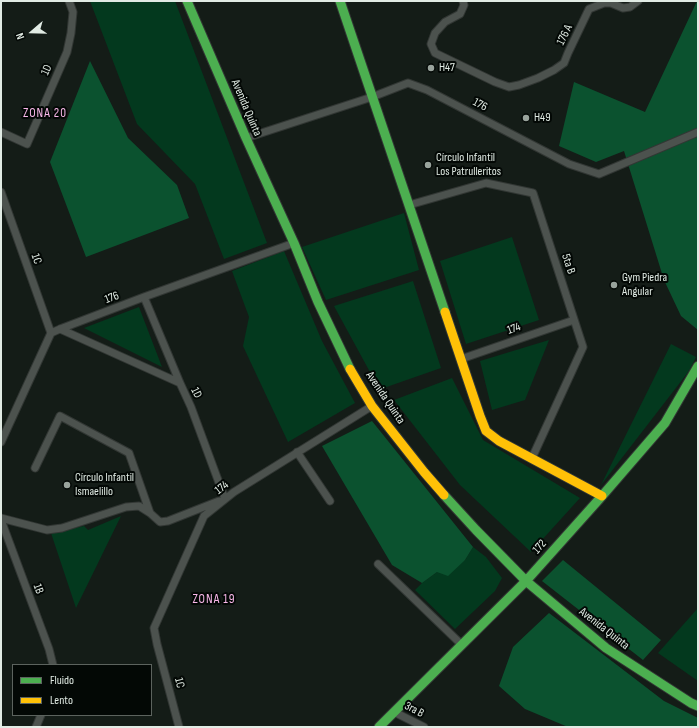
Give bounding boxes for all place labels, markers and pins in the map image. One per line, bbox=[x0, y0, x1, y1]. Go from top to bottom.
place label: H47 bbox=[439, 61, 455, 75]
marker: H47 bbox=[426, 63, 436, 73]
place label: H49 bbox=[534, 111, 550, 125]
marker: H49 bbox=[521, 113, 531, 123]
place label: Círculo Infantil Los Patrulleritos bbox=[436, 151, 501, 179]
marker: Círculo Infantil Los Patrulleritos bbox=[423, 160, 433, 170]
place label: Gym Piedra Angular bbox=[622, 271, 667, 299]
marker: Gym Piedra Angular bbox=[609, 280, 619, 290]
place label: Círculo Infantil Ismaelillo bbox=[75, 471, 134, 499]
marker: Círculo Infantil Ismaelillo bbox=[62, 480, 72, 490]

